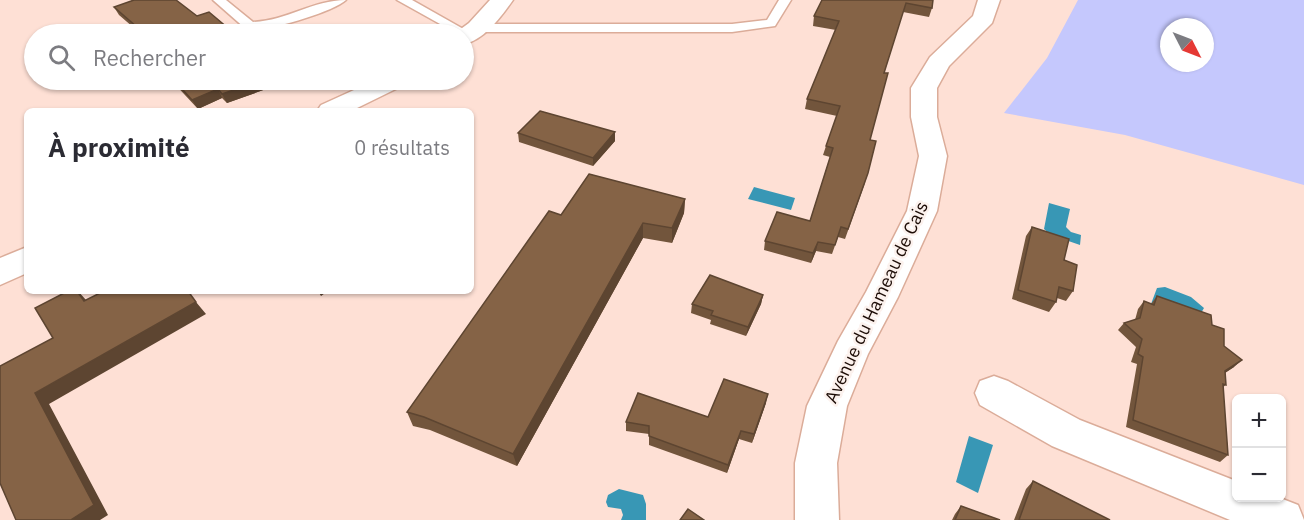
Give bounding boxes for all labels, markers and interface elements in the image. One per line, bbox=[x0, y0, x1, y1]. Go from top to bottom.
north arrow bbox=[1160, 18, 1214, 72]
search box bbox=[24, 24, 474, 90]
icon: search bbox=[45, 41, 78, 74]
text: Rechercher bbox=[93, 43, 206, 72]
text: À proximité bbox=[48, 130, 190, 164]
text: 0 résultats bbox=[354, 134, 450, 161]
street label: Avenue du Hameau de Cais bbox=[819, 197, 933, 407]
map controls bbox=[1232, 394, 1286, 502]
button: + bbox=[1232, 394, 1286, 448]
button: − bbox=[1232, 448, 1286, 502]

